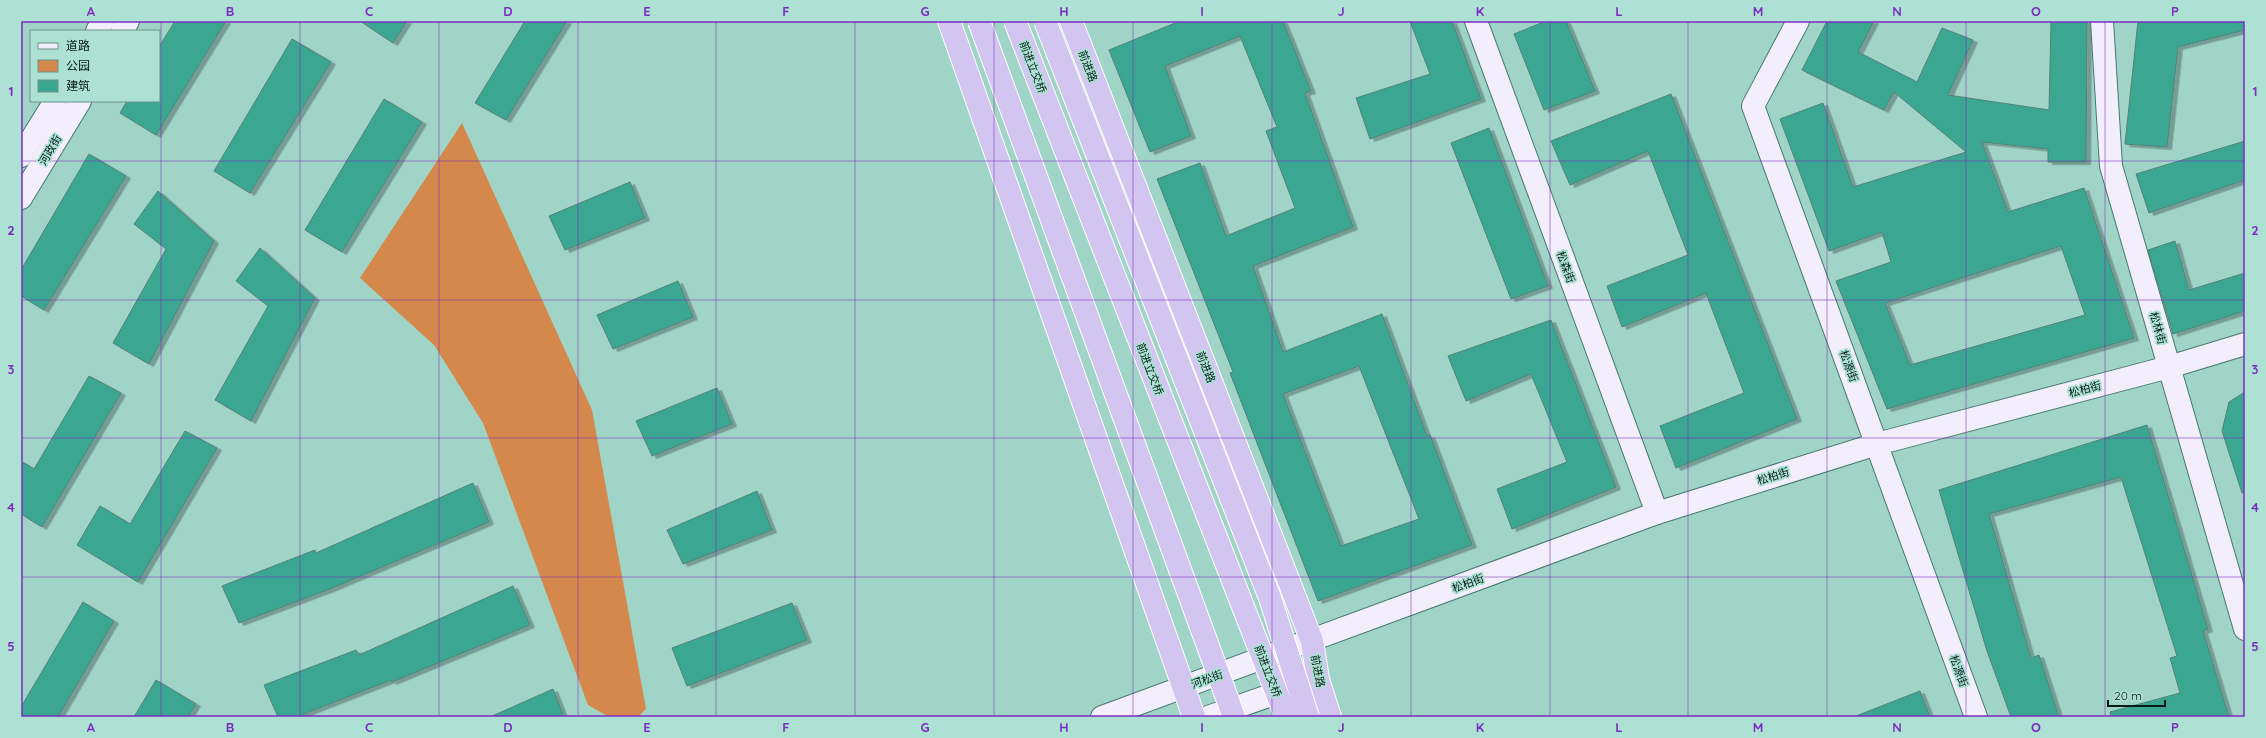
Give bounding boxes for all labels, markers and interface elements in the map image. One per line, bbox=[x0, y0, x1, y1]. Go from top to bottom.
text: A bbox=[87, 3, 96, 19]
text: B bbox=[226, 3, 234, 19]
text: C bbox=[365, 3, 373, 19]
text: D bbox=[503, 3, 513, 19]
text: E bbox=[643, 3, 651, 19]
text: F bbox=[782, 3, 790, 19]
text: G bbox=[920, 3, 930, 19]
text: H bbox=[1059, 3, 1069, 19]
text: I bbox=[1200, 3, 1204, 19]
text: J bbox=[1337, 3, 1345, 19]
text: K bbox=[1476, 3, 1485, 19]
text: L bbox=[1615, 3, 1623, 19]
text: M bbox=[1753, 3, 1763, 19]
text: N bbox=[1892, 3, 1902, 19]
text: O bbox=[2031, 3, 2041, 19]
text: P bbox=[2171, 3, 2179, 19]
legend bbox=[30, 30, 160, 102]
text: 道路 bbox=[66, 38, 90, 53]
street label: 前进立交桥 bbox=[1017, 39, 1049, 95]
street label: 前进路 bbox=[1076, 48, 1100, 84]
text: 公园 bbox=[66, 58, 90, 73]
text: 建筑 bbox=[66, 78, 90, 93]
text: 1 bbox=[8, 83, 14, 99]
text: 1 bbox=[2252, 83, 2258, 99]
street label: 河政街 bbox=[36, 132, 64, 168]
text: 2 bbox=[7, 222, 15, 238]
text: 2 bbox=[2251, 222, 2259, 238]
street label: 松森街 bbox=[1554, 249, 1578, 285]
street label: 松林街 bbox=[2147, 310, 2169, 346]
street label: 前进立交桥 bbox=[1134, 341, 1166, 397]
street label: 松源街 bbox=[1837, 348, 1861, 384]
street label: 前进路 bbox=[1194, 349, 1218, 385]
text: 3 bbox=[8, 361, 15, 377]
text: 3 bbox=[2252, 361, 2259, 377]
street label: 松柏街 bbox=[2067, 378, 2103, 400]
street label: 松柏街 bbox=[1755, 464, 1791, 488]
text: 4 bbox=[7, 499, 15, 515]
text: 4 bbox=[2251, 499, 2259, 515]
street label: 松柏街 bbox=[1450, 571, 1486, 595]
text: 5 bbox=[7, 638, 15, 654]
text: 5 bbox=[2251, 638, 2259, 654]
street label: 前进立交桥 bbox=[1252, 643, 1284, 699]
street label: 前进路 bbox=[1308, 653, 1328, 689]
street label: 松源街 bbox=[1947, 653, 1971, 689]
street label: 河松街 bbox=[1189, 667, 1225, 691]
scale bar bbox=[2108, 682, 2165, 708]
text: 20 m bbox=[2114, 688, 2142, 703]
text: A bbox=[87, 719, 96, 735]
text: B bbox=[226, 719, 234, 735]
text: C bbox=[365, 719, 373, 735]
text: D bbox=[503, 719, 513, 735]
text: E bbox=[643, 719, 651, 735]
text: F bbox=[782, 719, 790, 735]
text: G bbox=[920, 719, 930, 735]
text: H bbox=[1059, 719, 1069, 735]
text: I bbox=[1200, 719, 1204, 735]
text: J bbox=[1337, 719, 1345, 735]
text: K bbox=[1476, 719, 1485, 735]
text: L bbox=[1615, 719, 1623, 735]
text: M bbox=[1753, 719, 1763, 735]
text: N bbox=[1892, 719, 1902, 735]
text: O bbox=[2031, 719, 2041, 735]
text: P bbox=[2171, 719, 2179, 735]

